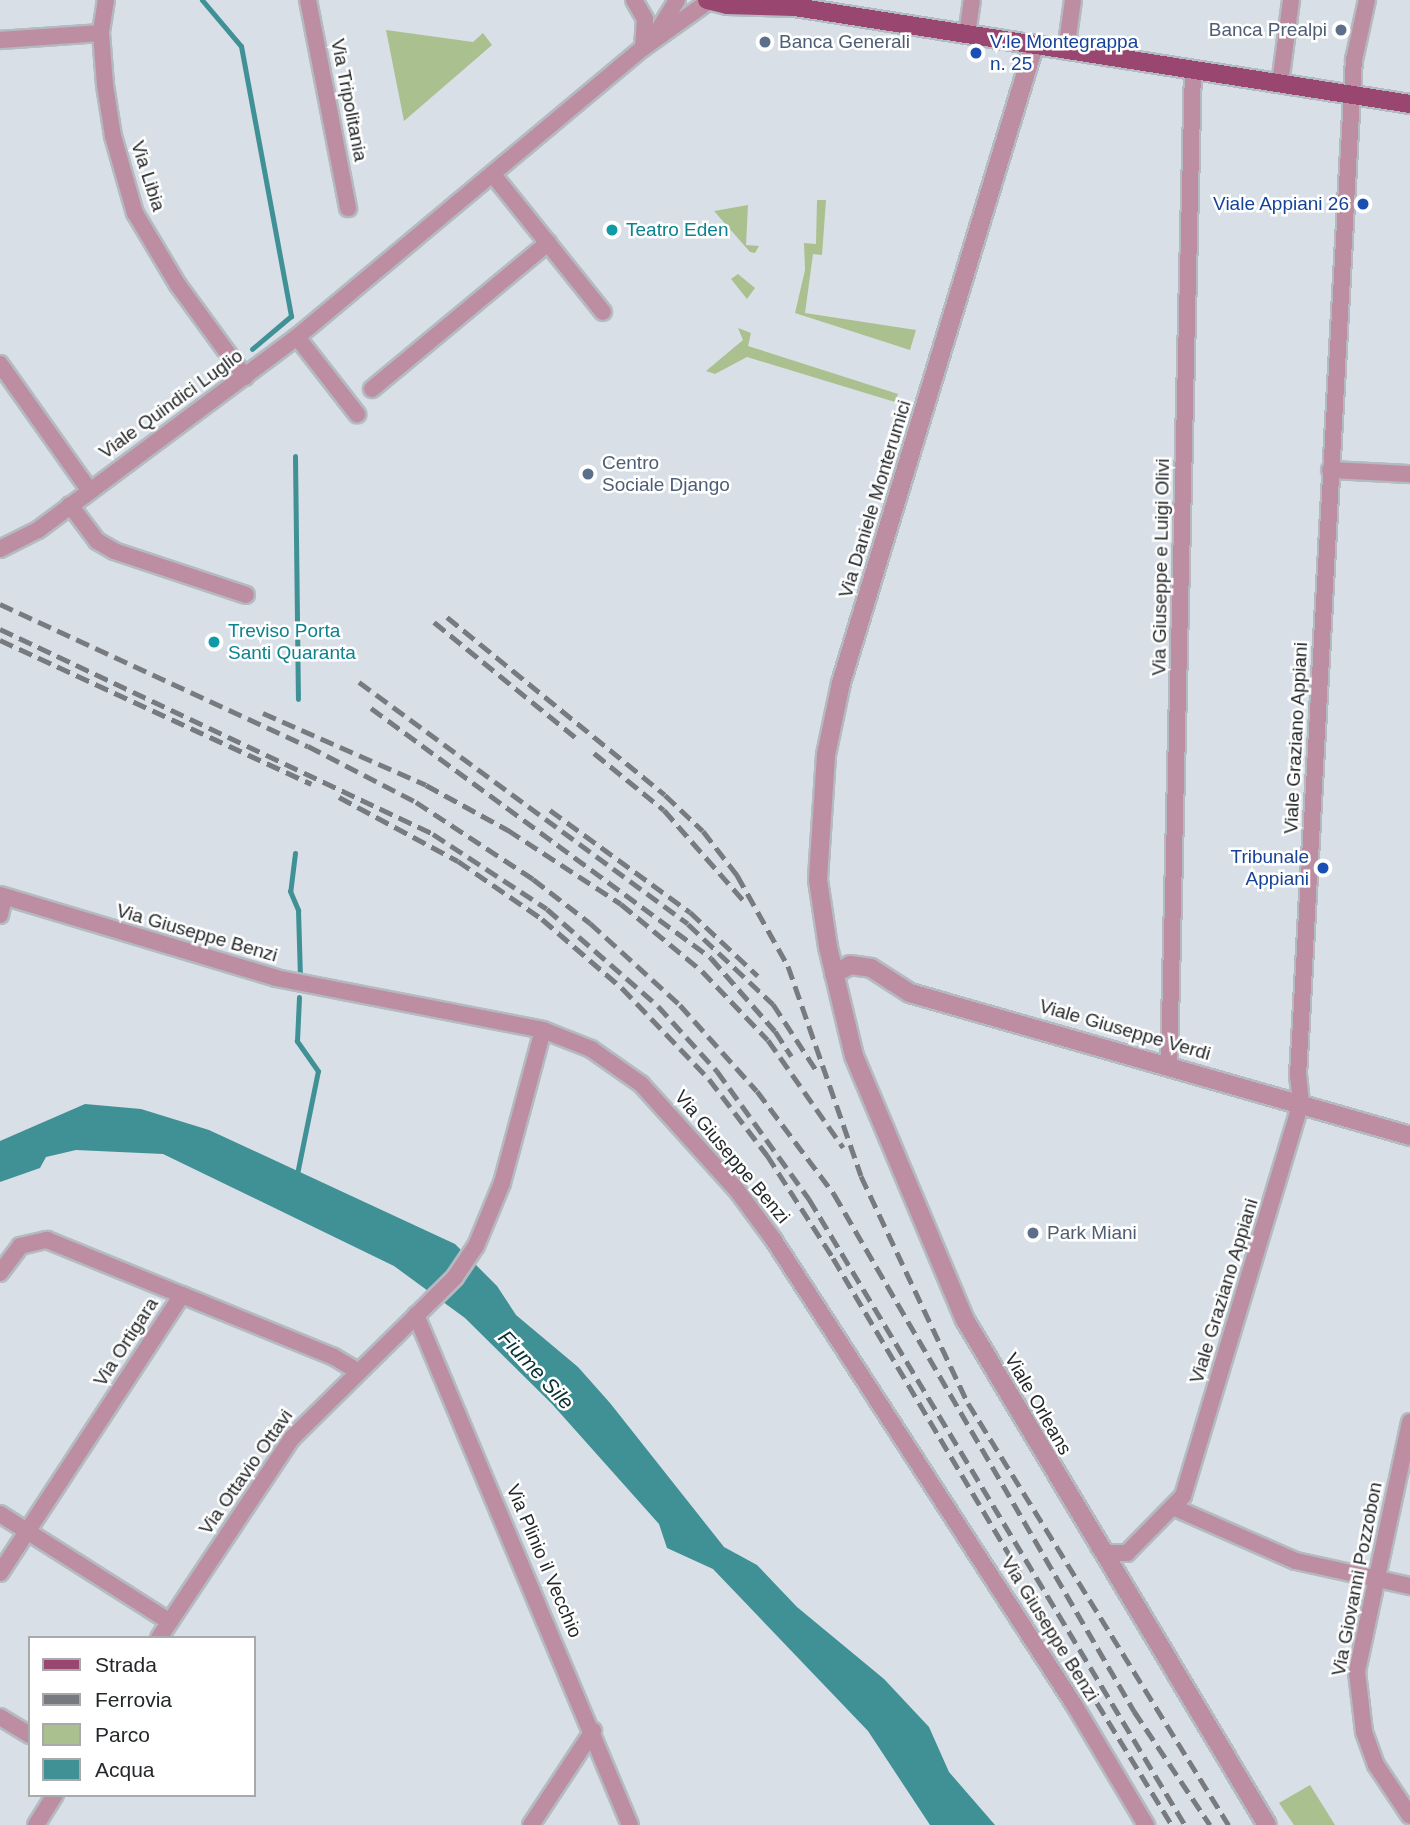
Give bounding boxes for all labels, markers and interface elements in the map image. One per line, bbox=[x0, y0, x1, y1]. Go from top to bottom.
place label: Banca Prealpi bbox=[1209, 19, 1327, 41]
marker: Banca Prealpi bbox=[1333, 22, 1349, 38]
place label: Banca Generali bbox=[779, 31, 910, 53]
place label: V.le Montegrappa n. 25 bbox=[990, 31, 1138, 75]
marker: Banca Generali bbox=[757, 34, 773, 50]
street label: Via Tripolitania bbox=[326, 37, 372, 163]
marker: V.le Montegrappa n. 25 bbox=[968, 45, 984, 61]
street label: Via Libia bbox=[126, 138, 170, 214]
place label: Viale Appiani 26 bbox=[1212, 193, 1349, 215]
marker: Viale Appiani 26 bbox=[1355, 196, 1371, 212]
place label: Teatro Eden bbox=[626, 219, 728, 241]
marker: Teatro Eden bbox=[604, 222, 620, 238]
street label: Viale Quindici Luglio bbox=[95, 344, 247, 464]
street label: Via Daniele Monterumici bbox=[834, 397, 916, 601]
place label: Centro Sociale Django bbox=[602, 452, 730, 496]
street label: Via Giuseppe e Luigi Olivi bbox=[1148, 458, 1174, 676]
marker: Centro Sociale Django bbox=[580, 466, 596, 482]
place label: Treviso Porta Santi Quaranta bbox=[228, 620, 356, 664]
marker: Treviso Porta Santi Quaranta bbox=[206, 634, 222, 650]
street label: Viale Graziano Appiani bbox=[1280, 641, 1312, 835]
place label: Tribunale Appiani bbox=[1230, 846, 1309, 890]
marker: Tribunale Appiani bbox=[1315, 860, 1331, 876]
street label: Via Giuseppe Benzi bbox=[114, 899, 280, 967]
street label: Viale Giuseppe Verdi bbox=[1037, 995, 1213, 1065]
street label: Via Giuseppe Benzi bbox=[670, 1086, 794, 1228]
street label: Viale Graziano Appiani bbox=[1185, 1195, 1263, 1387]
place label: Park Miani bbox=[1047, 1222, 1137, 1244]
marker: Park Miani bbox=[1025, 1225, 1041, 1241]
street label: Via Ortigara bbox=[89, 1293, 163, 1391]
water label: Fiume Sile bbox=[493, 1325, 579, 1415]
street label: Viale Orleans bbox=[1000, 1349, 1076, 1459]
street label: Via Ottavio Ottavi bbox=[194, 1405, 298, 1539]
street label: Via Giovanni Pozzobon bbox=[1327, 1480, 1387, 1678]
street label: Via Plinio il Vecchio bbox=[501, 1481, 587, 1641]
street label: Via Giuseppe Benzi bbox=[996, 1552, 1104, 1706]
legend bbox=[28, 1636, 256, 1797]
text: Strada bbox=[95, 1653, 157, 1676]
text: Ferrovia bbox=[95, 1688, 172, 1711]
text: Parco bbox=[95, 1723, 150, 1746]
text: Acqua bbox=[95, 1758, 155, 1781]

